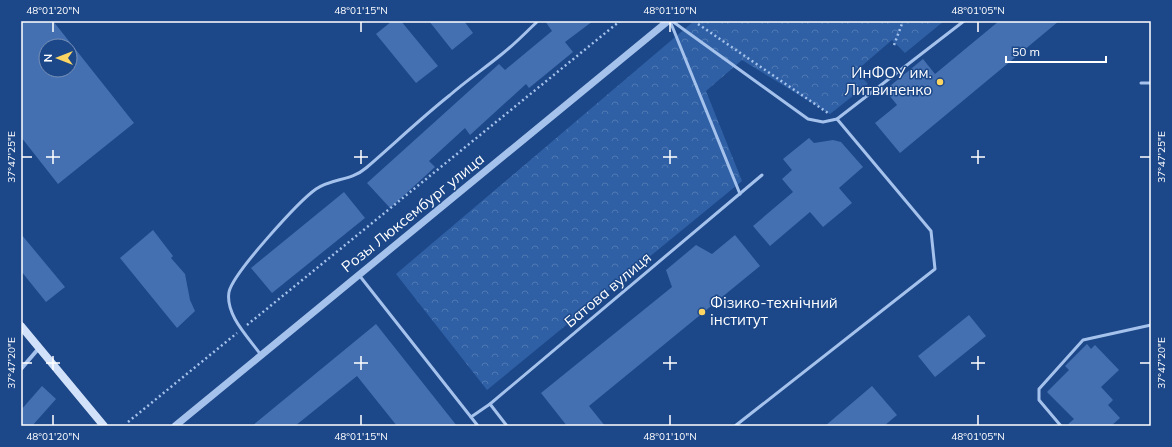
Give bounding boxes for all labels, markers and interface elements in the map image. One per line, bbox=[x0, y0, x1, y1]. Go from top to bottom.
text: 48°01'20"N bbox=[26, 4, 80, 17]
text: 48°01'15"N bbox=[334, 4, 388, 17]
text: 48°01'10"N bbox=[643, 4, 697, 17]
text: 48°01'05"N bbox=[951, 4, 1005, 17]
north arrow bbox=[38, 38, 78, 78]
scale bar bbox=[1006, 38, 1106, 64]
text: 50 m bbox=[1012, 44, 1040, 59]
text: N bbox=[41, 54, 55, 62]
place label: ИнФОУ им. Литвиненко bbox=[844, 63, 932, 99]
marker: ИнФОУ им. Литвиненко bbox=[935, 77, 945, 87]
text: 37°47'25"E bbox=[5, 131, 18, 183]
text: 37°47'25"E bbox=[1155, 131, 1168, 183]
street label: Розы Люксембург улица bbox=[337, 149, 488, 276]
street label: Батова вулиця bbox=[560, 248, 655, 331]
place label: Фізико-технічний інститут bbox=[710, 293, 838, 329]
marker: Фізико-технічний інститут bbox=[697, 307, 707, 317]
text: 37°47'20"E bbox=[5, 337, 18, 389]
text: 37°47'20"E bbox=[1155, 337, 1168, 389]
text: 48°01'20"N bbox=[26, 430, 80, 443]
text: 48°01'15"N bbox=[334, 430, 388, 443]
text: 48°01'10"N bbox=[643, 430, 697, 443]
text: 48°01'05"N bbox=[951, 430, 1005, 443]

